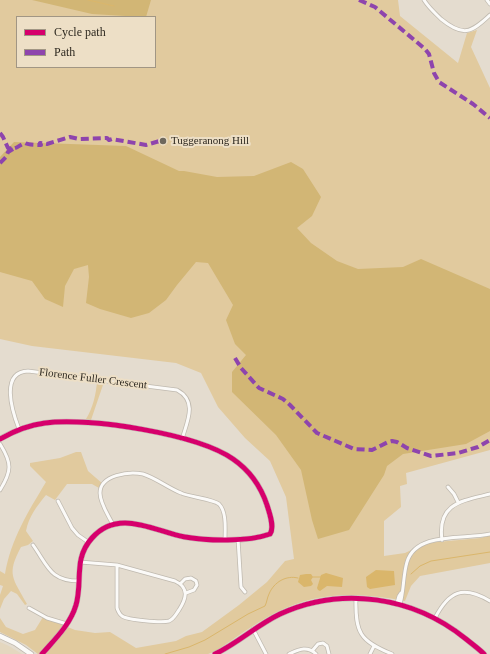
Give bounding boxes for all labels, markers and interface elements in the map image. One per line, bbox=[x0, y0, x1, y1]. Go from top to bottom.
legend bbox=[16, 16, 156, 68]
text: Cycle path bbox=[54, 25, 106, 39]
text: Path bbox=[54, 45, 75, 59]
place label: Tuggeranong Hill bbox=[171, 134, 249, 148]
marker: Tuggeranong Hill bbox=[158, 136, 168, 146]
street label: Florence Fuller Crescent bbox=[38, 366, 148, 392]

